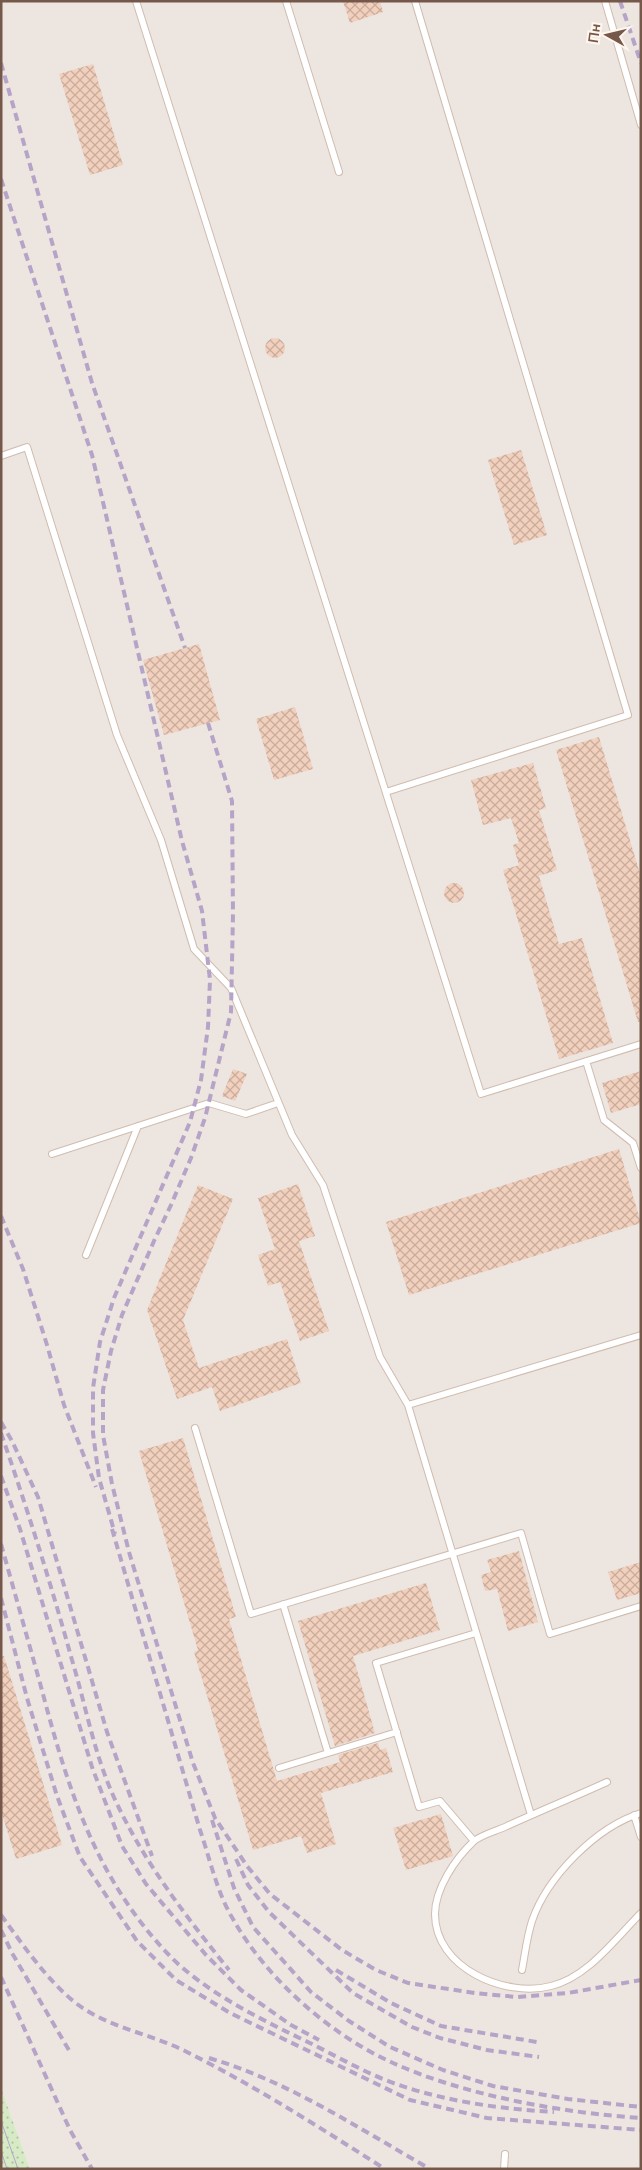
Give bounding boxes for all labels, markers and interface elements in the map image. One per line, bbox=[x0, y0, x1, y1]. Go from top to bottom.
north arrow bbox=[582, 10, 632, 60]
text: Пн bbox=[584, 22, 605, 44]

